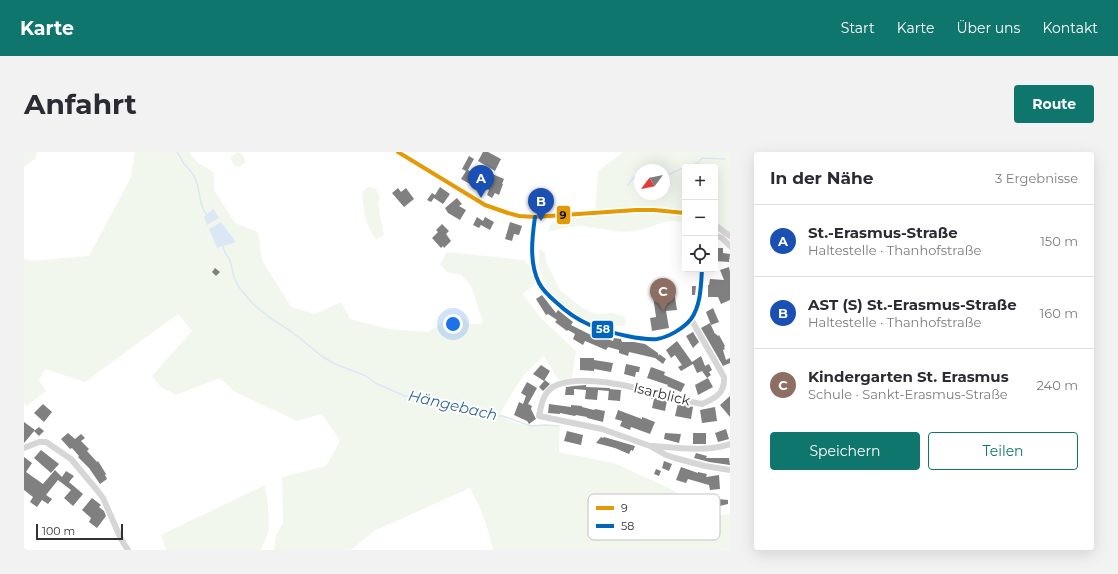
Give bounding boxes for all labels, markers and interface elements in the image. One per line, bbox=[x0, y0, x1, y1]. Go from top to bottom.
text: Karte bbox=[20, 17, 74, 40]
text: Start bbox=[841, 19, 875, 37]
text: Karte bbox=[897, 19, 934, 37]
text: Über uns bbox=[956, 19, 1020, 37]
text: Kontakt bbox=[1042, 19, 1098, 37]
button: Route bbox=[1014, 85, 1094, 123]
text: Anfahrt bbox=[24, 87, 137, 121]
north arrow bbox=[634, 164, 670, 200]
map controls bbox=[682, 164, 718, 272]
button: + bbox=[682, 164, 718, 200]
pin: A bbox=[468, 165, 494, 198]
text: In der Nähe bbox=[770, 168, 874, 188]
text: 3 Ergebnisse bbox=[995, 170, 1078, 186]
pin: B bbox=[528, 188, 554, 221]
button: − bbox=[682, 200, 718, 236]
line badge: 9 bbox=[556, 205, 571, 225]
text: 9 bbox=[559, 208, 567, 222]
text: St.-Erasmus-Straße bbox=[808, 223, 958, 242]
text: A bbox=[778, 233, 788, 249]
text: 150 m bbox=[1040, 233, 1078, 249]
button: locate bbox=[682, 236, 718, 272]
text: Haltestelle · Thanhofstraße bbox=[808, 242, 981, 258]
pin: C bbox=[650, 278, 676, 311]
text: AST (S) St.-Erasmus-Straße bbox=[808, 295, 1017, 314]
text: B bbox=[778, 305, 788, 321]
text: 160 m bbox=[1040, 305, 1078, 321]
your location bbox=[443, 314, 463, 334]
text: Haltestelle · Thanhofstraße bbox=[808, 314, 981, 330]
line badge: 58 bbox=[591, 320, 614, 339]
text: 58 bbox=[596, 322, 610, 336]
text: Kindergarten St. Erasmus bbox=[808, 367, 1009, 386]
text: C bbox=[778, 377, 788, 393]
text: 240 m bbox=[1037, 377, 1078, 393]
street label: Isarblick bbox=[632, 378, 693, 410]
water label: Hängebach bbox=[407, 386, 499, 424]
text: Schule · Sankt-Erasmus-Straße bbox=[808, 386, 1008, 402]
button: Speichern bbox=[770, 432, 920, 470]
button: Teilen bbox=[928, 432, 1078, 470]
legend bbox=[588, 494, 720, 540]
text: 9 bbox=[621, 501, 628, 515]
text: 58 bbox=[621, 519, 634, 533]
scale bar bbox=[36, 522, 123, 541]
text: 100 m bbox=[42, 524, 75, 538]

